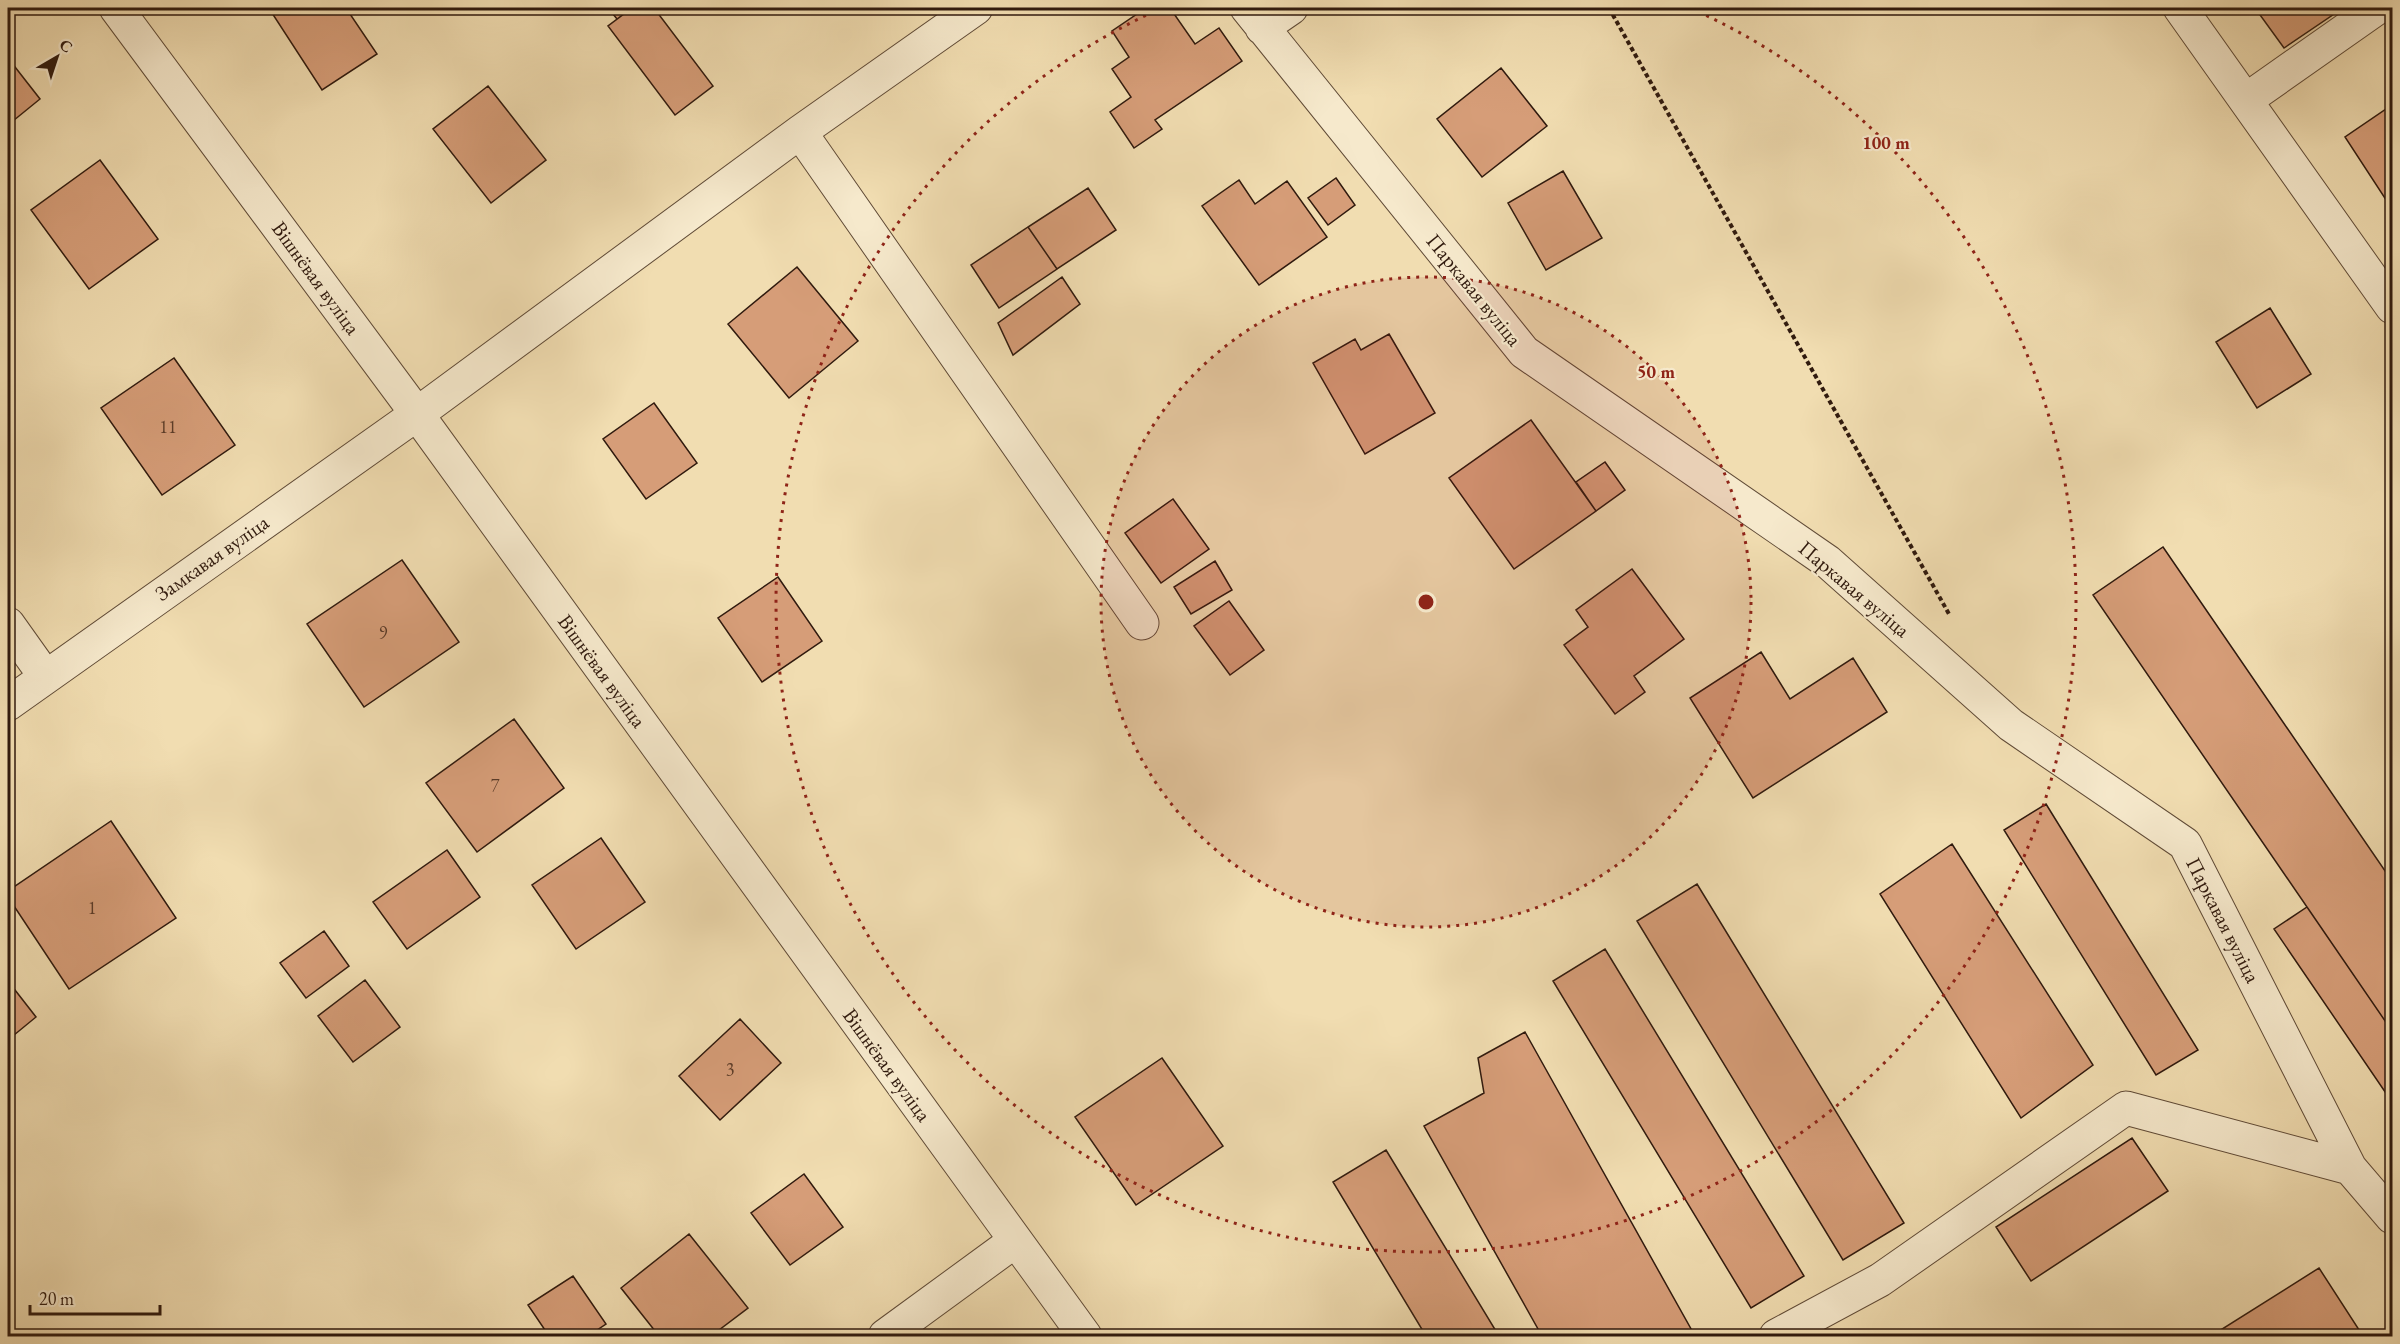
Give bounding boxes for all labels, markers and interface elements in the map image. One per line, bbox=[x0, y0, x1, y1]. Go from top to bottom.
north arrow bbox=[27, 27, 87, 87]
text: С bbox=[55, 34, 77, 57]
text: 100 m bbox=[1862, 131, 1910, 154]
street label: Вішнёвая вуліца bbox=[266, 216, 367, 340]
street label: Паркавая вуліца bbox=[1421, 228, 1528, 352]
text: 50 m bbox=[1637, 360, 1675, 383]
house number: 11 bbox=[159, 415, 177, 438]
street label: Замкавая вуліца bbox=[150, 508, 274, 607]
street label: Паркавая вуліца bbox=[1793, 534, 1916, 643]
centre of rings bbox=[1416, 592, 1436, 612]
street label: Вішнёвая вуліца bbox=[552, 609, 653, 733]
house number: 9 bbox=[379, 621, 388, 644]
house number: 7 bbox=[491, 774, 500, 797]
street label: Паркавая вуліца bbox=[2180, 852, 2267, 988]
house number: 1 bbox=[88, 896, 96, 919]
street label: Вішнёвая вуліца bbox=[837, 1003, 938, 1127]
house number: 3 bbox=[726, 1058, 734, 1081]
scale bar bbox=[30, 1278, 160, 1316]
text: 20 m bbox=[39, 1287, 74, 1310]

